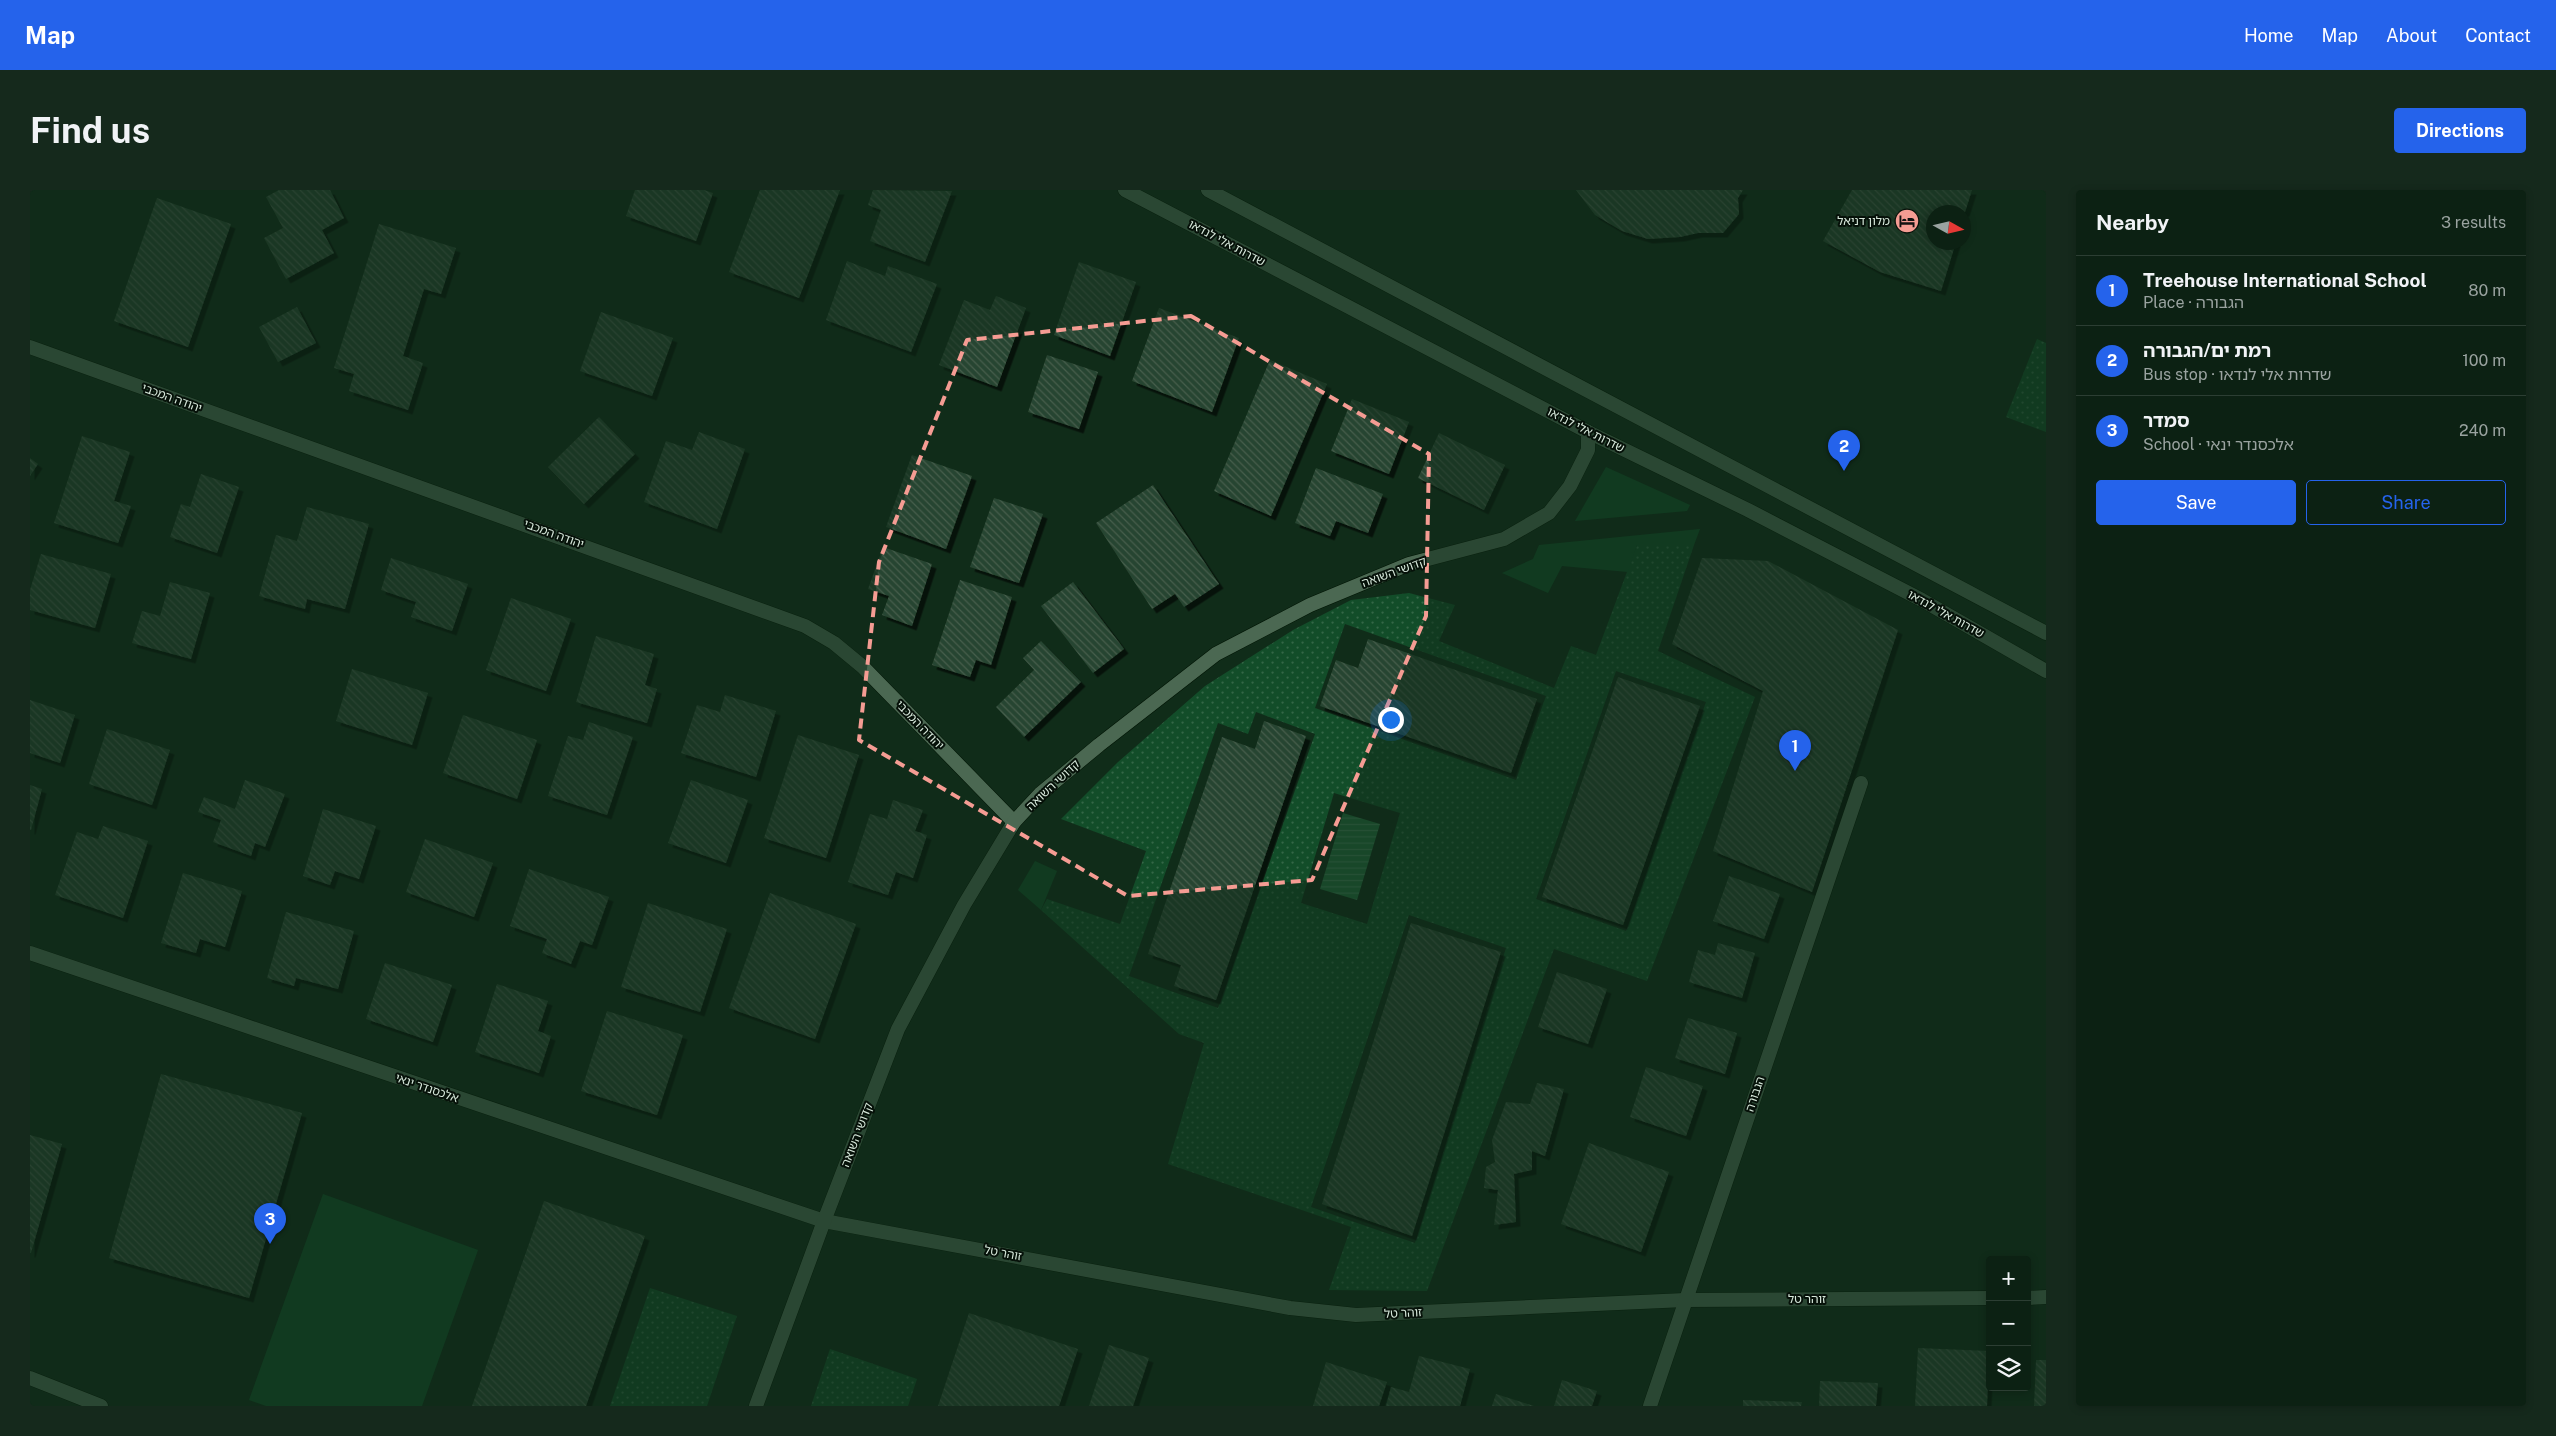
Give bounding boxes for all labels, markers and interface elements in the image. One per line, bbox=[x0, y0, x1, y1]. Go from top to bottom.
text: Map bbox=[25, 21, 75, 49]
text: Home bbox=[2244, 25, 2294, 46]
text: Map bbox=[2322, 25, 2358, 46]
text: About bbox=[2386, 25, 2437, 46]
text: Contact bbox=[2465, 25, 2531, 46]
button: Directions bbox=[2394, 108, 2526, 153]
text: Find us bbox=[30, 110, 150, 151]
north arrow bbox=[1926, 205, 1971, 250]
hotel icon: מלון דניאל bbox=[1894, 208, 1920, 234]
text: Nearby bbox=[2096, 210, 2169, 235]
text: 3 results bbox=[2441, 213, 2506, 232]
place label: מלון דניאל bbox=[1837, 214, 1890, 228]
street label: שדרות אלי לנדאו bbox=[1186, 217, 1268, 269]
text: Treehouse International School bbox=[2143, 269, 2427, 291]
text: 1 bbox=[2109, 281, 2115, 300]
text: 80 m bbox=[2468, 281, 2506, 300]
text: Place · הגבורה bbox=[2143, 293, 2244, 312]
text: רמת ים/הגבורה bbox=[2143, 339, 2271, 361]
text: 2 bbox=[2107, 351, 2117, 370]
text: 100 m bbox=[2462, 351, 2506, 370]
text: Bus stop · שדרות אלי לנדאו bbox=[2143, 365, 2331, 384]
street label: יהודה המכבי bbox=[140, 381, 204, 415]
street label: שדרות אלי לנדאו bbox=[1545, 405, 1627, 455]
text: סמדר bbox=[2143, 409, 2190, 431]
text: 3 bbox=[2107, 421, 2117, 440]
text: 240 m bbox=[2459, 421, 2506, 440]
pin: 2 bbox=[1828, 430, 1860, 471]
text: School · אלכסנדר ינאי bbox=[2143, 435, 2294, 454]
button: Save bbox=[2096, 480, 2296, 525]
button: Share bbox=[2306, 480, 2506, 525]
street label: יהודה המכבי bbox=[522, 517, 586, 551]
street label: קדושי השואה bbox=[1360, 554, 1429, 590]
street label: שדרות אלי לנדאו bbox=[1906, 587, 1986, 641]
street label: יהודה המכבי bbox=[893, 698, 947, 752]
your location bbox=[1378, 707, 1404, 733]
pin: 1 bbox=[1779, 730, 1811, 771]
street label: קדושי השואה bbox=[1023, 756, 1083, 813]
street label: אלכסנדר ינאי bbox=[394, 1071, 461, 1105]
street label: הגבורה bbox=[1742, 1075, 1768, 1113]
street label: קדושי השואה bbox=[838, 1100, 876, 1169]
pin: 3 bbox=[254, 1203, 286, 1244]
street label: זוהר טל bbox=[983, 1242, 1023, 1264]
map controls bbox=[1986, 1256, 2031, 1391]
button: + bbox=[1986, 1256, 2031, 1301]
street label: זוהר טל bbox=[1788, 1292, 1826, 1306]
button: − bbox=[1986, 1301, 2031, 1346]
street label: זוהר טל bbox=[1384, 1305, 1422, 1321]
button: layers bbox=[1986, 1346, 2031, 1391]

